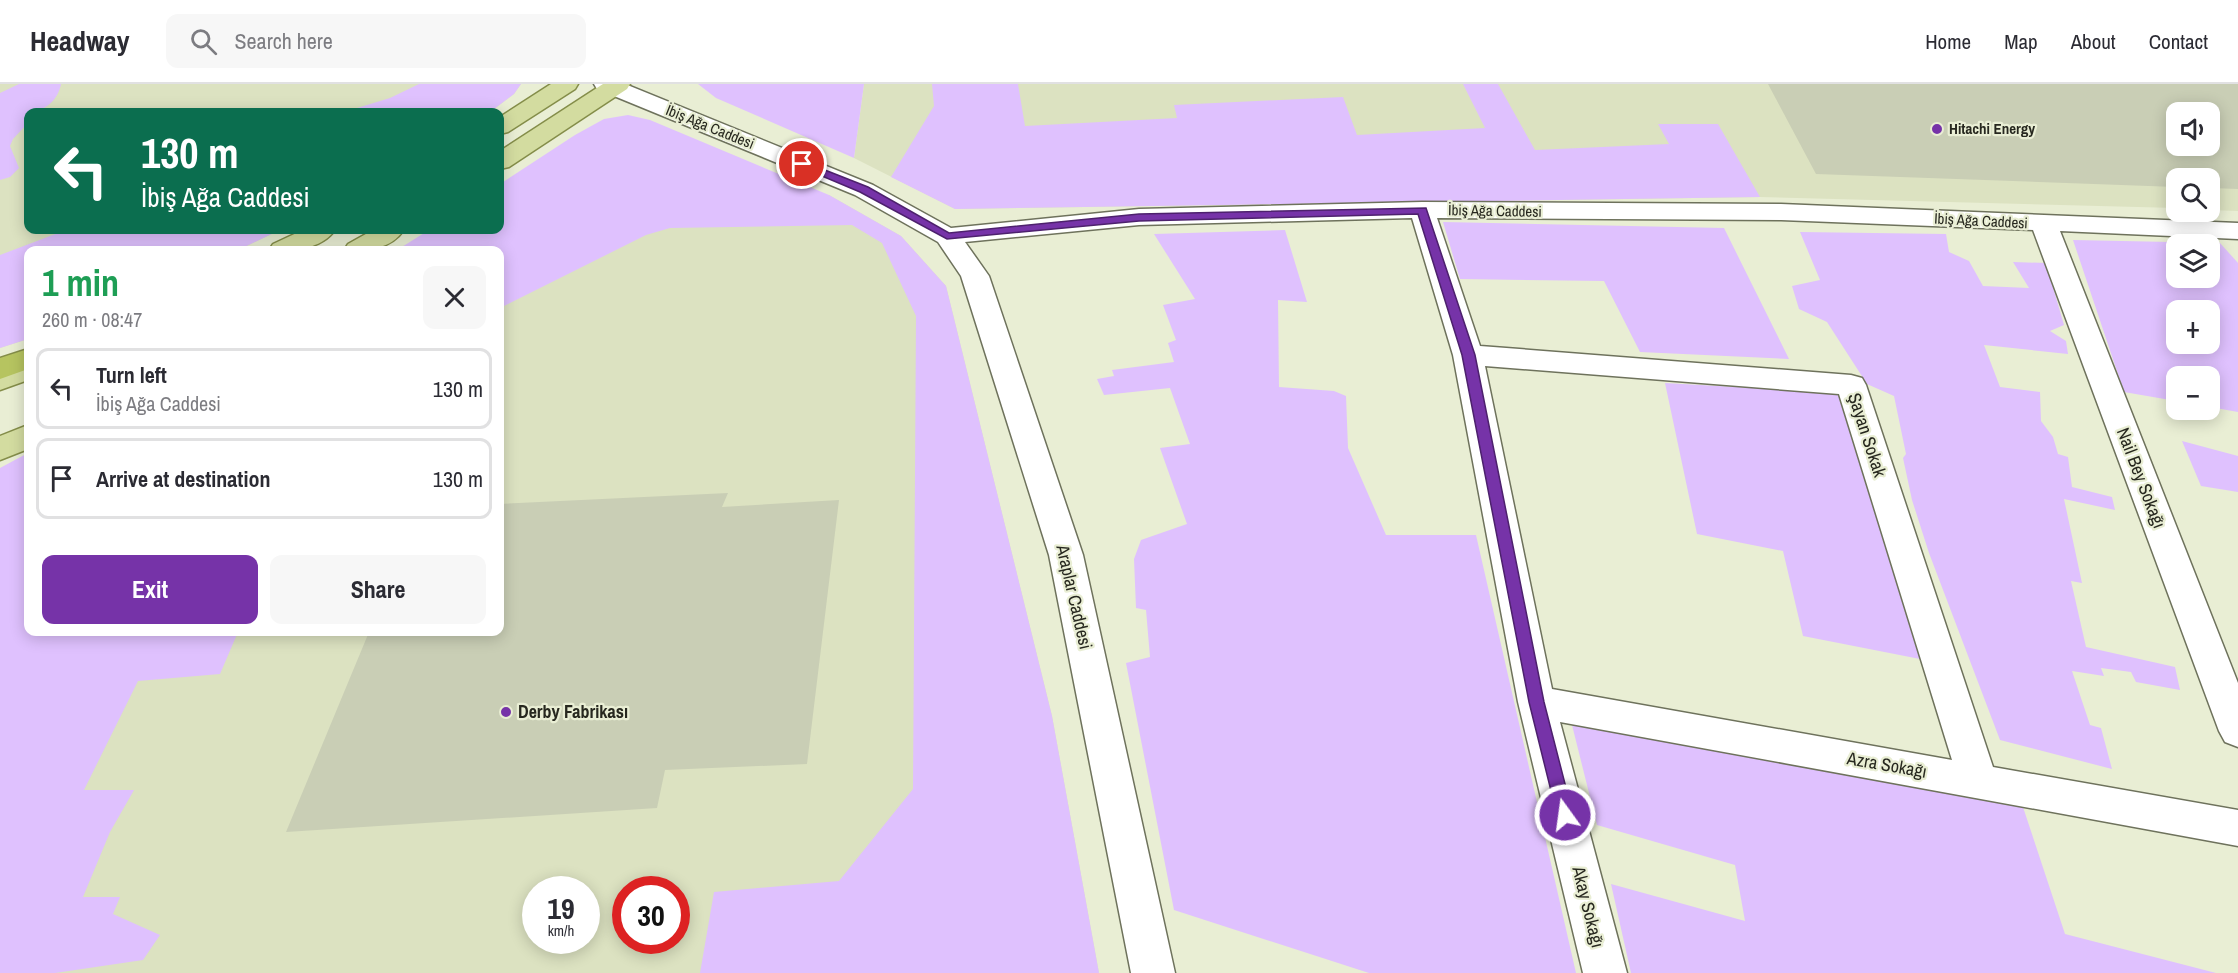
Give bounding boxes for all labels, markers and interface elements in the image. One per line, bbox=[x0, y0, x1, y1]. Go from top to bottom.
search box bbox=[166, 14, 586, 68]
text: Headway bbox=[30, 22, 130, 60]
icon: search bbox=[187, 25, 220, 58]
text: Search here bbox=[235, 26, 333, 56]
text: Home bbox=[1925, 27, 1971, 56]
text: Map bbox=[2004, 27, 2038, 56]
text: About bbox=[2071, 27, 2116, 56]
text: Contact bbox=[2149, 27, 2208, 56]
street label: İbiş Ağa Caddesi bbox=[663, 99, 758, 154]
map controls bbox=[2166, 102, 2220, 420]
button: sound bbox=[2166, 102, 2220, 156]
place label: Hitachi Energy bbox=[1949, 118, 2035, 139]
marker: Hitachi Energy bbox=[1930, 122, 1944, 136]
text: 130 m bbox=[141, 125, 239, 181]
icon: left bbox=[42, 132, 120, 210]
pin bbox=[776, 138, 827, 189]
icon: arrive bbox=[785, 147, 818, 180]
button: search bbox=[2166, 168, 2220, 222]
text: İbiş Ağa Caddesi bbox=[141, 179, 310, 215]
street label: İbiş Ağa Caddesi bbox=[1448, 199, 1542, 222]
street label: İbiş Ağa Caddesi bbox=[1934, 208, 2028, 233]
button: layers bbox=[2166, 234, 2220, 288]
text: 1 min bbox=[42, 259, 119, 307]
button: close bbox=[423, 266, 486, 329]
button: + bbox=[2166, 300, 2220, 354]
text: 260 m · 08:47 bbox=[42, 306, 142, 333]
text: Turn left bbox=[96, 360, 167, 390]
button: − bbox=[2166, 366, 2220, 420]
icon: left bbox=[45, 372, 78, 405]
text: 130 m bbox=[433, 374, 483, 404]
text: İbiş Ağa Caddesi bbox=[96, 390, 221, 417]
street label: Şayan Sokak bbox=[1842, 390, 1893, 481]
street label: Nail Bey Sokağı bbox=[2111, 424, 2172, 532]
icon: arrive bbox=[45, 462, 78, 495]
text: Arrive at destination bbox=[96, 464, 270, 494]
text: 130 m bbox=[433, 464, 483, 494]
street label: Araplar Caddesi bbox=[1050, 541, 1099, 652]
button: Exit bbox=[42, 555, 258, 624]
button: Share bbox=[270, 555, 486, 624]
place label: Derby Fabrikası bbox=[518, 699, 628, 724]
marker: Derby Fabrikası bbox=[499, 705, 513, 719]
street label: Azra Sokağı bbox=[1844, 745, 1929, 784]
position arrow bbox=[1533, 783, 1597, 847]
street label: Akay Sokağı bbox=[1566, 863, 1611, 950]
speed limit sign: 30 bbox=[612, 876, 690, 954]
text: 19 bbox=[547, 888, 575, 928]
text: km/h bbox=[548, 920, 574, 941]

